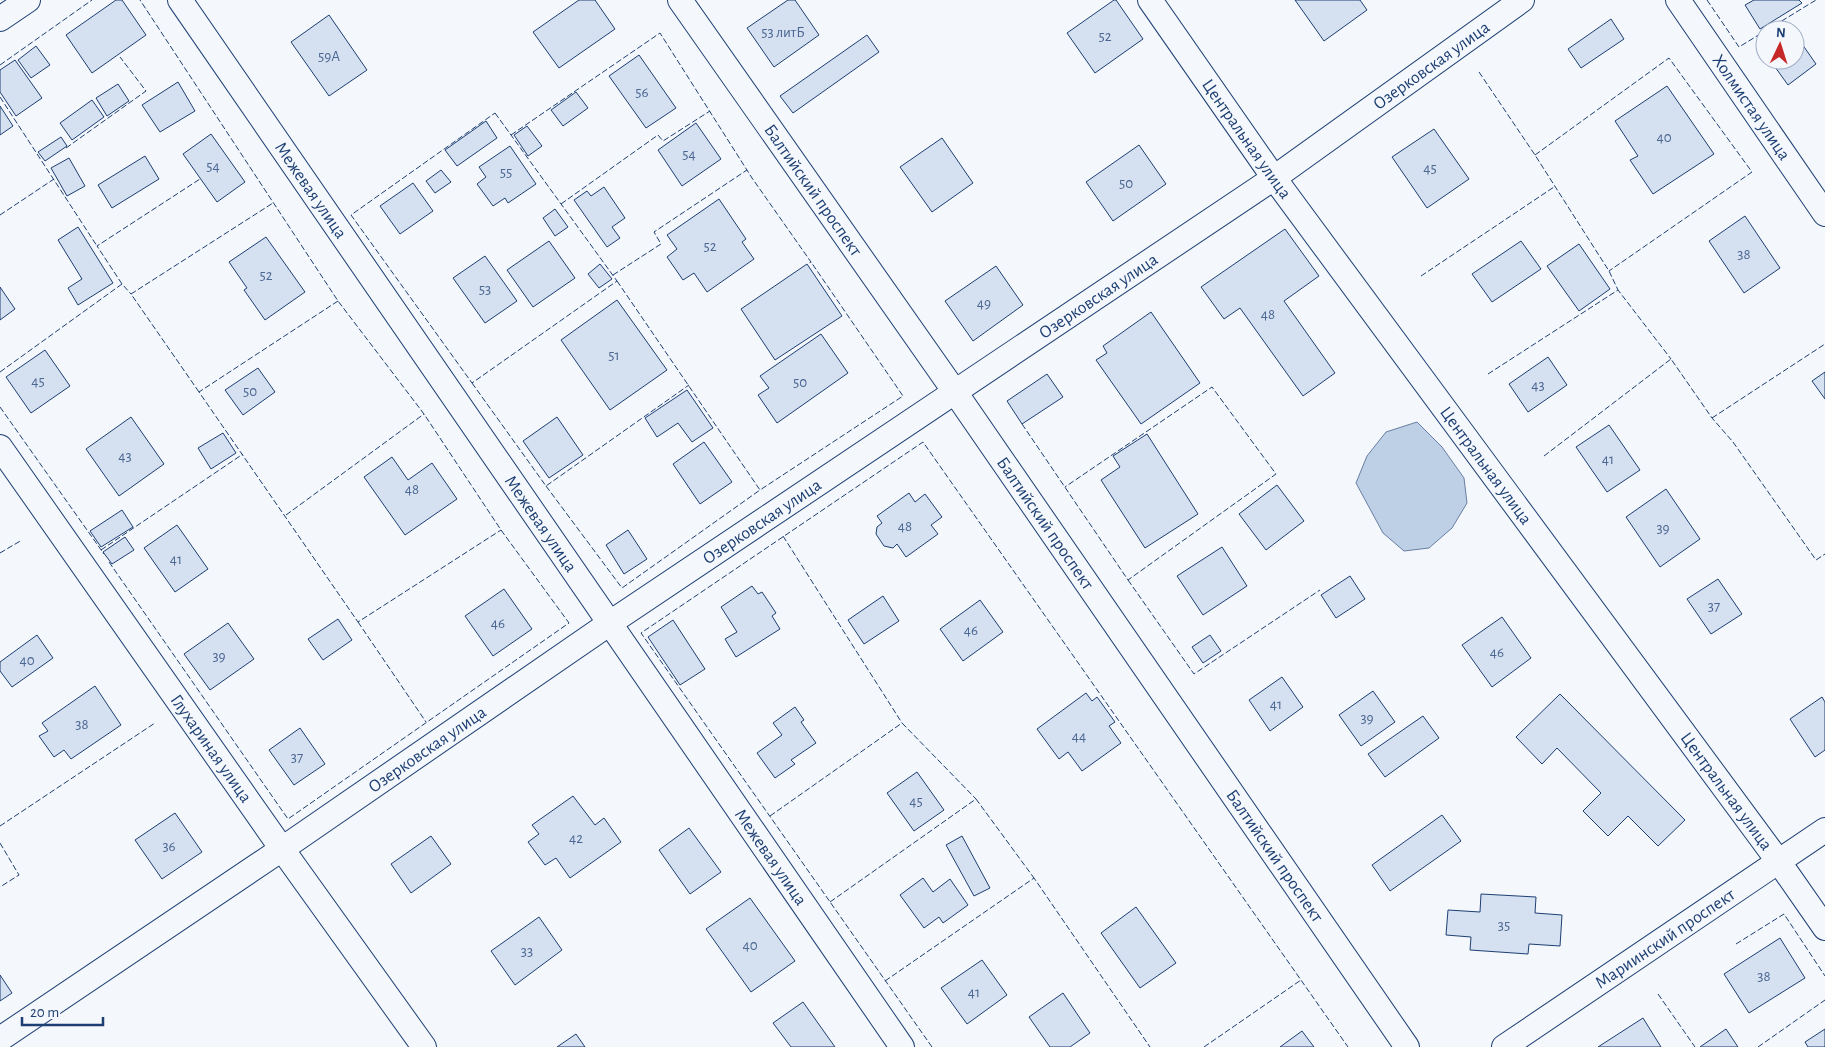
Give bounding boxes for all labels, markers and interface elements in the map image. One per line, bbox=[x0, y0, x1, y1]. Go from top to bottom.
street label: Озерковская улица bbox=[1370, 18, 1493, 114]
north arrow bbox=[1755, 20, 1805, 70]
house number: 53 литБ bbox=[761, 25, 805, 40]
text: N bbox=[1775, 26, 1786, 40]
house number: 52 bbox=[1098, 29, 1112, 44]
house number: 59А bbox=[318, 49, 340, 64]
street label: Холмистая улица bbox=[1708, 52, 1793, 164]
street label: Центральная улица bbox=[1198, 76, 1294, 202]
house number: 56 bbox=[635, 85, 649, 100]
street label: Балтийский проспект bbox=[760, 121, 865, 260]
house number: 40 bbox=[1656, 130, 1672, 145]
street label: Межевая улица bbox=[271, 139, 350, 242]
house number: 54 bbox=[682, 147, 696, 162]
house number: 54 bbox=[206, 159, 220, 174]
house number: 45 bbox=[1423, 161, 1437, 176]
house number: 55 bbox=[500, 165, 512, 180]
house number: 50 bbox=[1119, 176, 1133, 191]
house number: 52 bbox=[703, 239, 717, 254]
house number: 38 bbox=[1737, 247, 1751, 262]
street label: Озерковская улица bbox=[1036, 251, 1161, 343]
house number: 52 bbox=[259, 268, 273, 283]
house number: 53 bbox=[479, 282, 491, 297]
house number: 49 bbox=[977, 296, 991, 311]
house number: 48 bbox=[1261, 307, 1275, 322]
house number: 51 bbox=[608, 348, 620, 363]
house number: 45 bbox=[31, 374, 45, 389]
house number: 50 bbox=[793, 375, 807, 390]
house number: 43 bbox=[1531, 378, 1545, 393]
house number: 50 bbox=[243, 384, 257, 399]
street label: Центральная улица bbox=[1436, 403, 1535, 528]
house number: 43 bbox=[118, 449, 132, 464]
house number: 41 bbox=[1602, 452, 1614, 467]
street label: Балтийский проспект bbox=[993, 454, 1097, 593]
street label: Межевая улица bbox=[501, 473, 580, 576]
street label: Озерковская улица bbox=[700, 476, 825, 568]
house number: 48 bbox=[405, 482, 419, 497]
house number: 48 bbox=[898, 519, 912, 534]
house number: 39 bbox=[1656, 521, 1670, 536]
house number: 41 bbox=[170, 552, 182, 567]
house number: 37 bbox=[1708, 599, 1720, 614]
house number: 46 bbox=[491, 616, 505, 631]
house number: 46 bbox=[964, 623, 978, 638]
house number: 46 bbox=[1490, 645, 1504, 660]
house number: 39 bbox=[212, 649, 226, 664]
house number: 40 bbox=[19, 653, 35, 668]
street label: Глухариная улица bbox=[166, 691, 255, 806]
house number: 41 bbox=[1270, 697, 1282, 712]
street label: Озерковская улица bbox=[365, 703, 490, 797]
house number: 39 bbox=[1360, 711, 1374, 726]
house number: 38 bbox=[75, 717, 89, 732]
house number: 44 bbox=[1072, 729, 1086, 744]
street label: Центральная улица bbox=[1676, 729, 1775, 854]
house number: 37 bbox=[291, 750, 303, 765]
street label: Балтийский проспект bbox=[1222, 787, 1326, 926]
house number: 45 bbox=[909, 794, 923, 809]
street label: Межевая улица bbox=[731, 806, 810, 909]
house number: 42 bbox=[569, 831, 583, 846]
house number: 36 bbox=[162, 839, 176, 854]
street label: Мариинский проспект bbox=[1592, 885, 1739, 993]
house number: 35 bbox=[1498, 918, 1510, 933]
house number: 40 bbox=[742, 938, 758, 953]
house number: 33 bbox=[521, 944, 533, 959]
house number: 38 bbox=[1757, 969, 1771, 984]
house number: 41 bbox=[968, 985, 980, 1000]
scale bar bbox=[22, 994, 104, 1026]
text: 20 m bbox=[30, 1005, 59, 1020]

